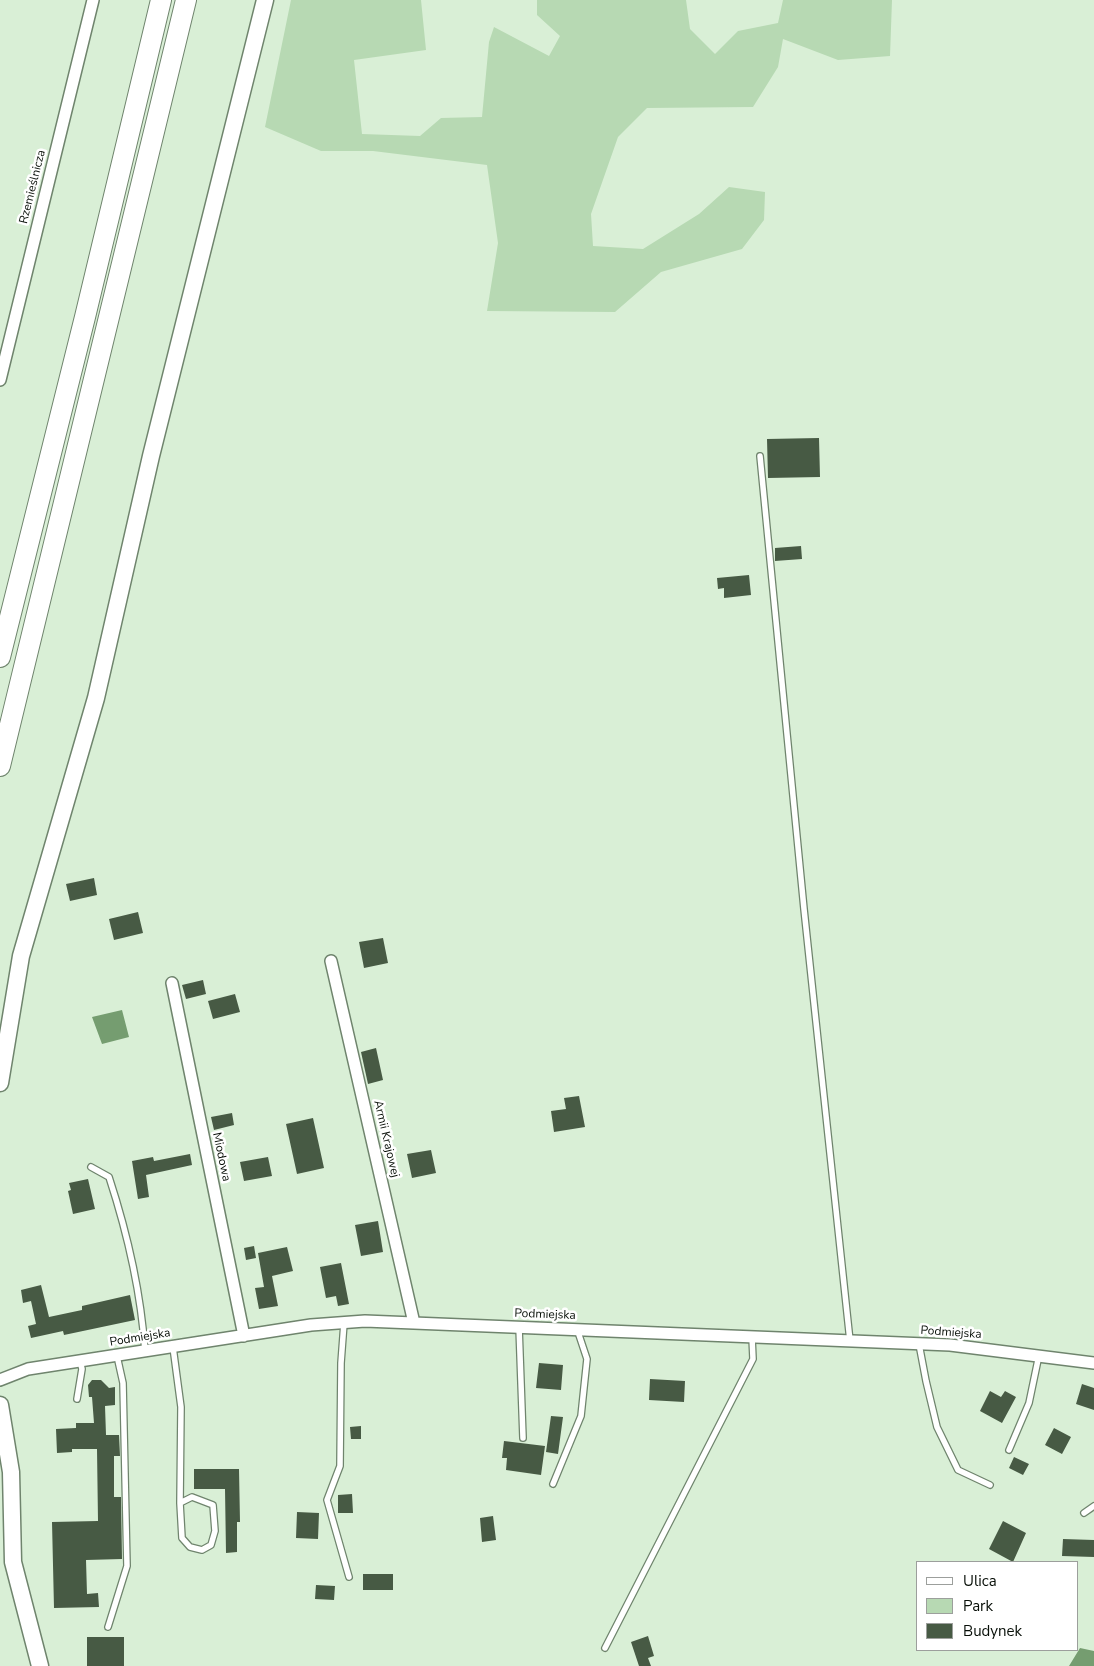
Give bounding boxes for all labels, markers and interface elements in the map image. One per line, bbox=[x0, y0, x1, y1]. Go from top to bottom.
street label: Rzemieślnicza bbox=[17, 149, 49, 225]
street label: Armii Krajowej bbox=[370, 1099, 402, 1179]
street label: Miodowa bbox=[209, 1131, 233, 1183]
street label: Podmiejska bbox=[514, 1307, 576, 1323]
street label: Podmiejska bbox=[920, 1324, 982, 1342]
street label: Podmiejska bbox=[109, 1326, 171, 1350]
legend bbox=[916, 1561, 1079, 1651]
text: Ulica bbox=[963, 1571, 997, 1591]
text: Park bbox=[963, 1596, 993, 1616]
text: Budynek bbox=[963, 1621, 1022, 1641]

